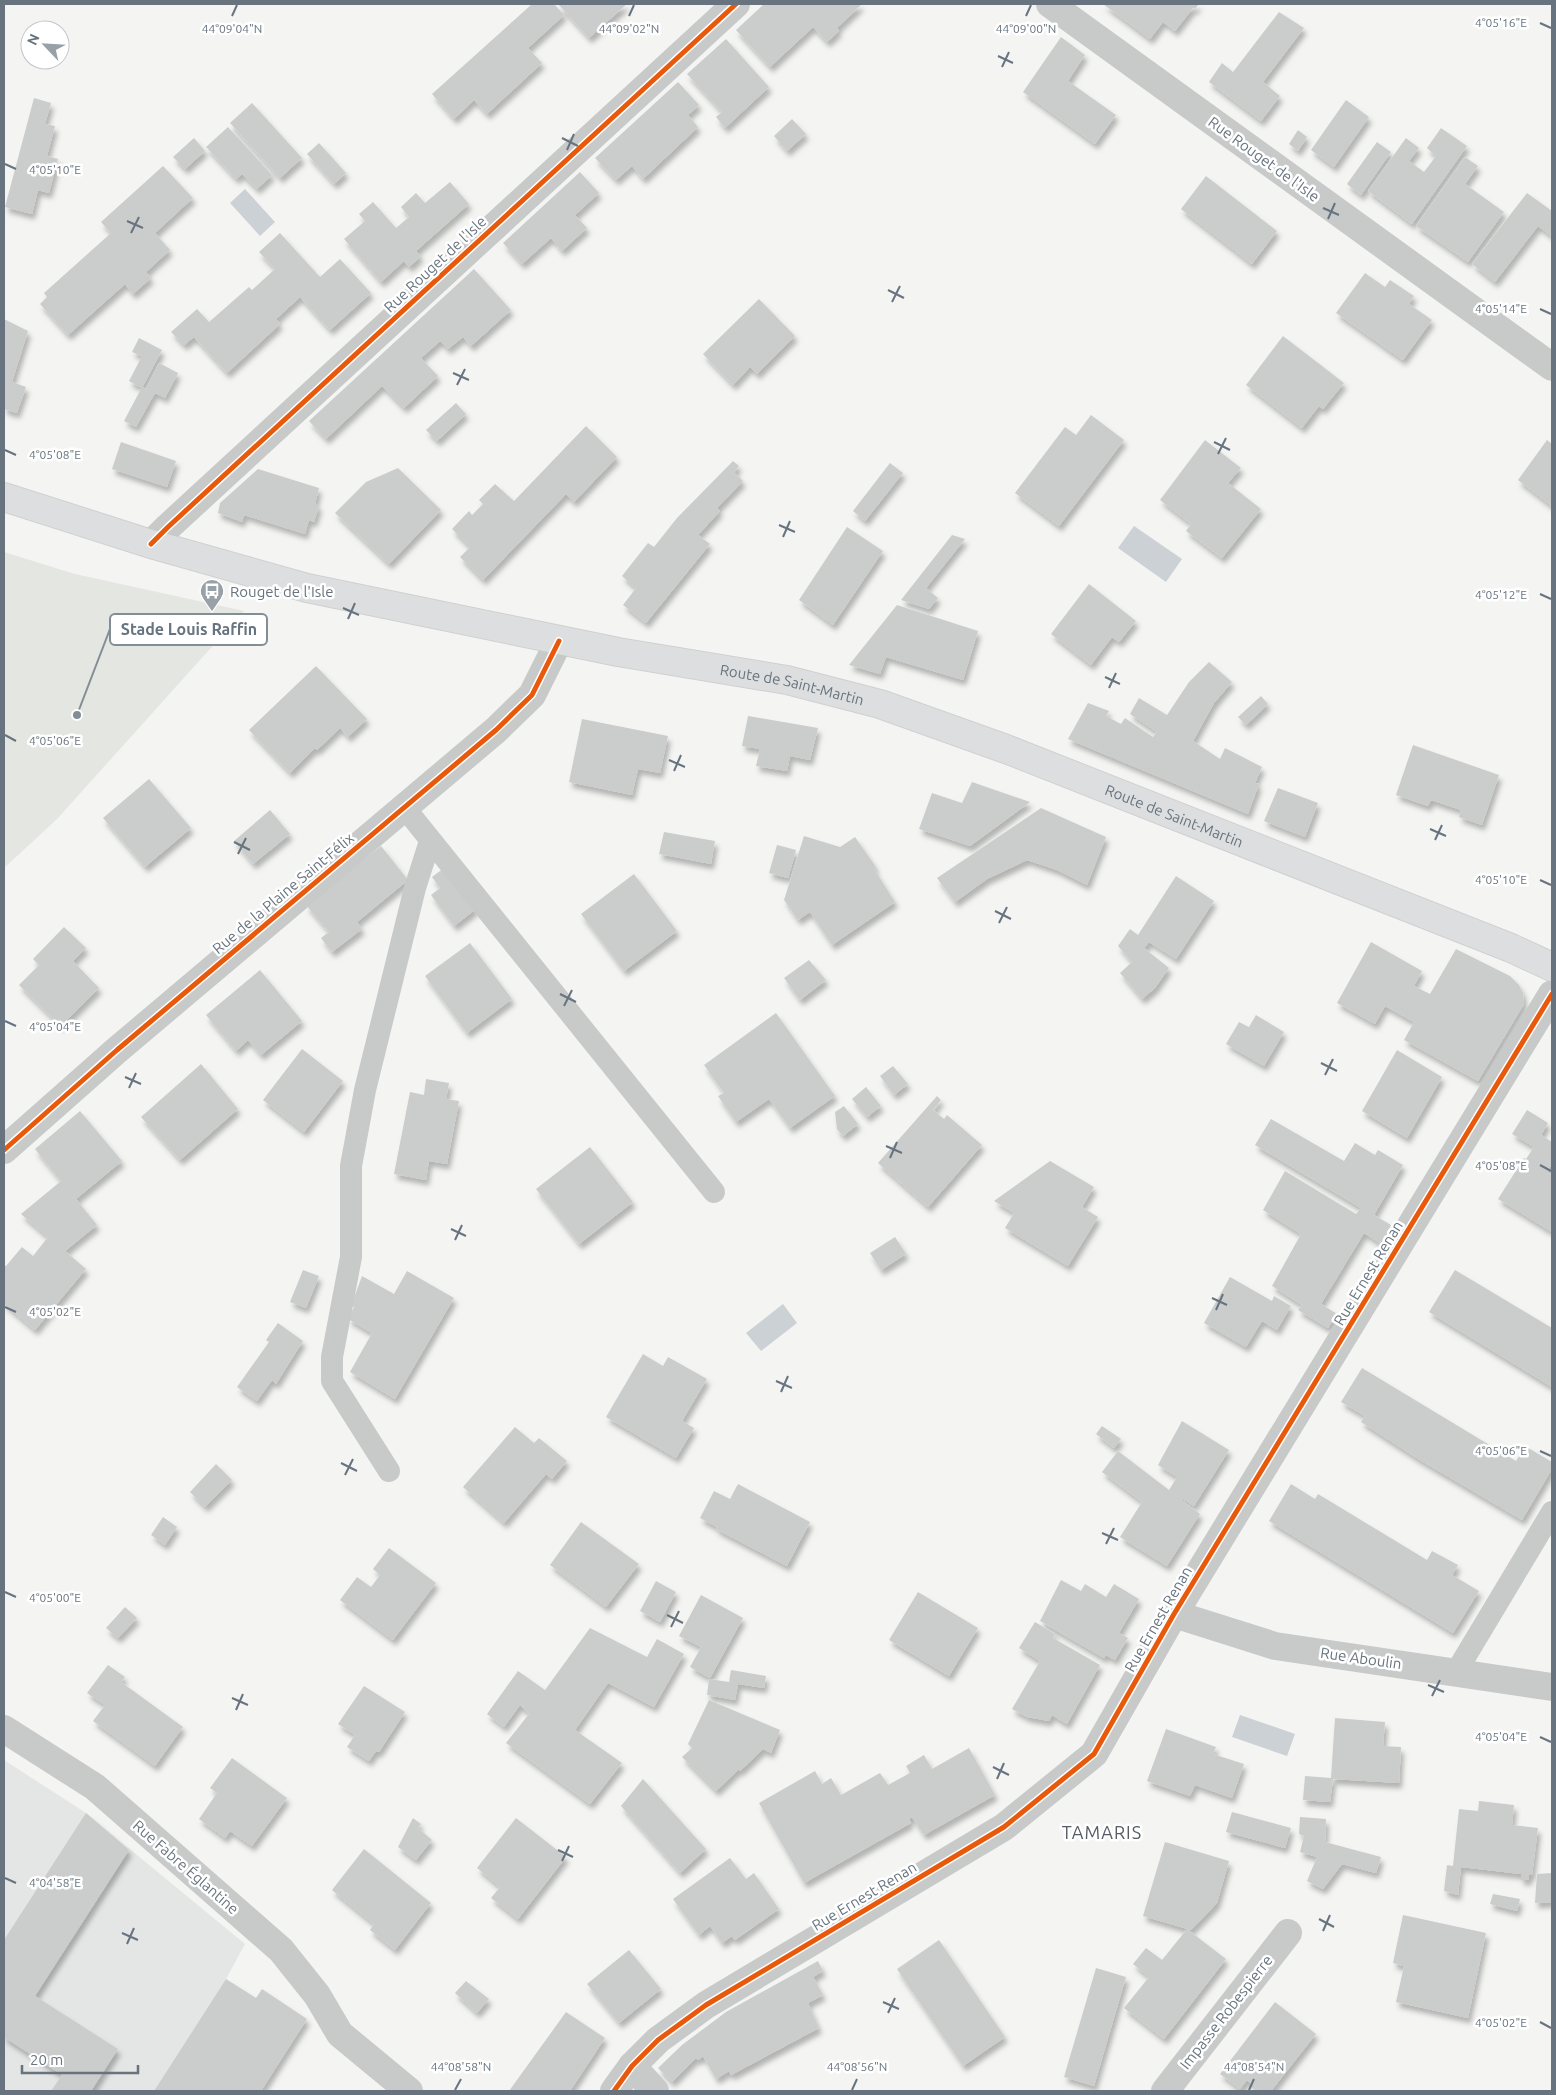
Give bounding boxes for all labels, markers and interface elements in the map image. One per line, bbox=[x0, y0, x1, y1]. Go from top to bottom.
text: 4°05'16"E bbox=[1475, 16, 1527, 29]
north arrow bbox=[20, 20, 70, 70]
text: 44°09'04"N bbox=[202, 22, 262, 35]
text: 44°09'02"N bbox=[599, 22, 659, 35]
text: 44°09'00"N bbox=[996, 22, 1056, 35]
text: N bbox=[24, 31, 43, 48]
street label: Rue Rouget de l'Isle bbox=[1205, 113, 1323, 205]
text: 4°05'10"E bbox=[29, 163, 81, 176]
street label: Rue Rouget de l'Isle bbox=[381, 212, 489, 316]
text: 4°05'14"E bbox=[1475, 302, 1527, 315]
text: 4°05'08"E bbox=[29, 448, 81, 461]
bus stop icon: Rouget de l'Isle bbox=[199, 578, 225, 612]
place label: Rouget de l'Isle bbox=[230, 583, 334, 600]
text: 4°05'12"E bbox=[1475, 588, 1527, 601]
callout: Stade Louis Raffin bbox=[110, 614, 267, 645]
text: Stade Louis Raffin bbox=[121, 620, 257, 638]
street label: Route de Saint-Martin bbox=[719, 661, 866, 708]
text: 4°05'06"E bbox=[29, 734, 81, 747]
street label: Route de Saint-Martin bbox=[1103, 780, 1246, 850]
street label: Rue de la Plaine Saint-Félix bbox=[209, 829, 357, 957]
text: 4°05'10"E bbox=[1475, 873, 1527, 886]
text: 4°05'04"E bbox=[29, 1020, 81, 1033]
text: 4°05'08"E bbox=[1475, 1159, 1527, 1172]
street label: Rue Ernest Renan bbox=[1330, 1218, 1406, 1328]
text: 4°05'02"E bbox=[29, 1305, 81, 1318]
text: 4°05'06"E bbox=[1475, 1444, 1527, 1457]
street label: Rue Ernest Renan bbox=[1121, 1563, 1195, 1675]
text: 4°05'00"E bbox=[29, 1591, 81, 1604]
street label: Rue Aboulin bbox=[1319, 1644, 1403, 1672]
text: 4°05'04"E bbox=[1475, 1730, 1527, 1743]
street label: Rue Fabre Églantine bbox=[130, 1817, 242, 1917]
district label: TAMARIS bbox=[1062, 1822, 1142, 1842]
street label: Rue Ernest Renan bbox=[809, 1858, 919, 1934]
text: 4°04'58"E bbox=[29, 1876, 81, 1889]
street label: Impasse Robespierre bbox=[1176, 1952, 1276, 2072]
text: 4°05'02"E bbox=[1475, 2016, 1527, 2029]
scale bar bbox=[22, 2042, 139, 2074]
text: 20 m bbox=[30, 2051, 63, 2068]
text: 44°08'58"N bbox=[431, 2060, 491, 2073]
text: 44°08'56"N bbox=[827, 2060, 887, 2073]
text: 44°08'54"N bbox=[1224, 2060, 1284, 2073]

